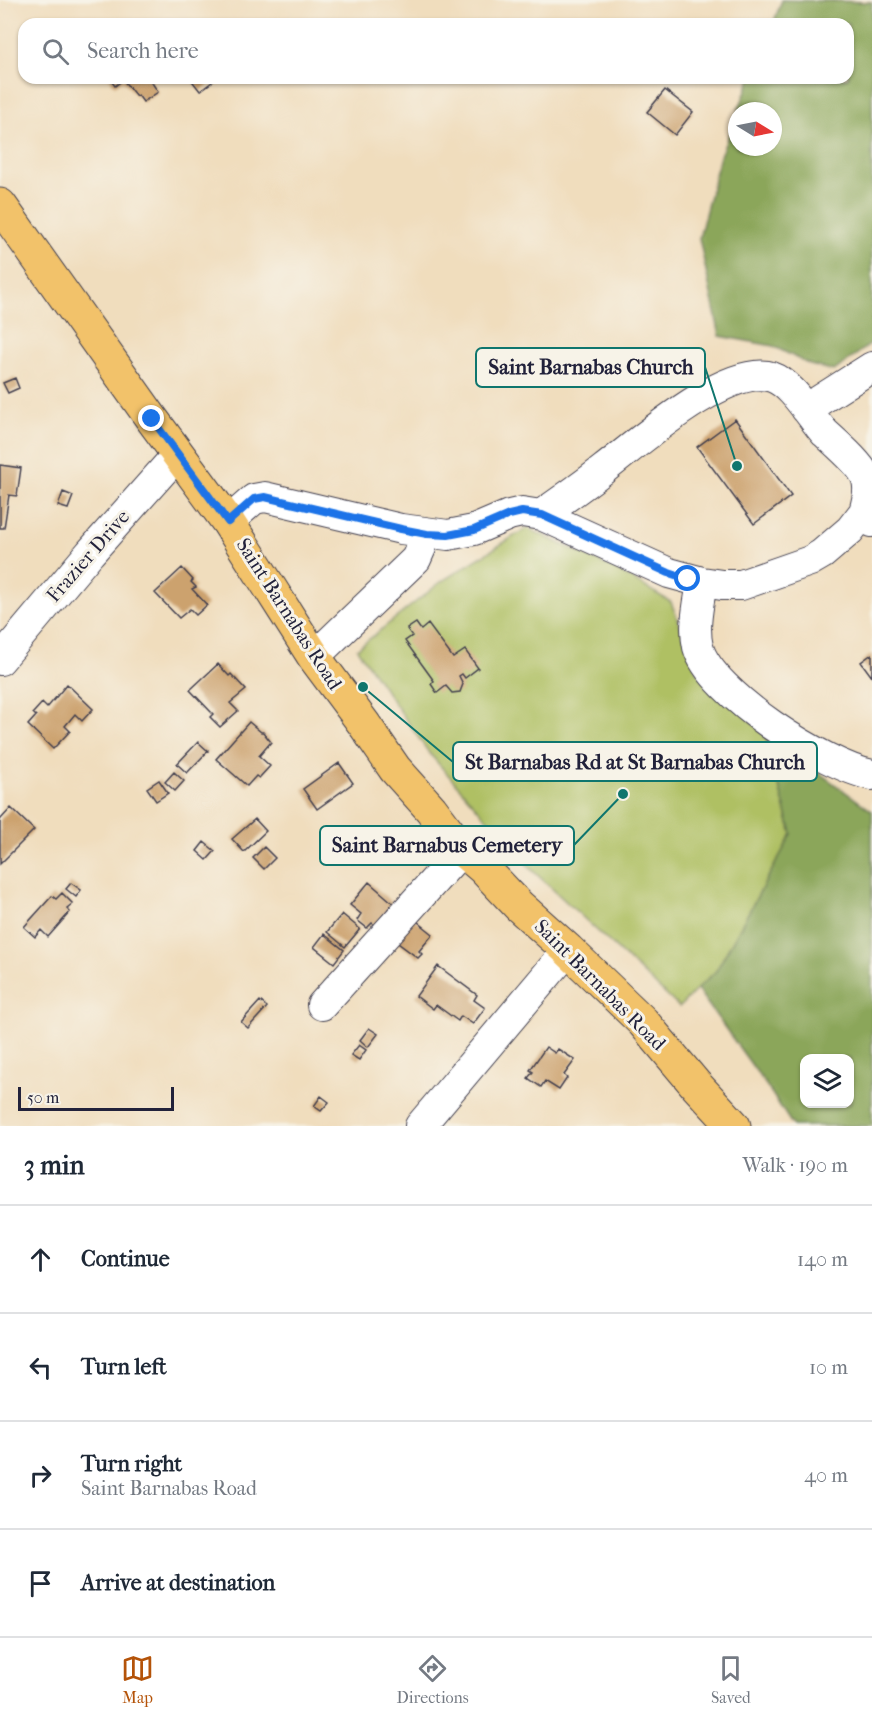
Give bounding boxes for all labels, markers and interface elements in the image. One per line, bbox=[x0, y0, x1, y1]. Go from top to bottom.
search box bbox=[18, 18, 854, 84]
icon: search bbox=[39, 35, 72, 68]
text: Search here bbox=[87, 38, 199, 64]
north arrow bbox=[728, 102, 782, 156]
callout: Saint Barnabas Church bbox=[476, 348, 705, 387]
text: Saint Barnabas Church bbox=[488, 355, 694, 379]
route end bbox=[138, 405, 164, 431]
street label: Frazier Drive bbox=[42, 505, 134, 607]
street label: Saint Barnabas Road bbox=[231, 534, 347, 695]
route start bbox=[674, 565, 700, 591]
callout: St Barnabas Rd at St Barnabas Church bbox=[453, 742, 817, 781]
text: St Barnabas Rd at St Barnabas Church bbox=[465, 750, 805, 774]
callout: Saint Barnabus Cemetery bbox=[320, 826, 574, 865]
text: Saint Barnabus Cemetery bbox=[332, 833, 564, 857]
street label: Saint Barnabas Road bbox=[530, 915, 671, 1056]
map controls bbox=[800, 1054, 854, 1108]
button: layers bbox=[800, 1054, 854, 1108]
scale bar bbox=[18, 1084, 174, 1112]
text: 50 m bbox=[27, 1088, 59, 1107]
text: 3 min bbox=[24, 1150, 85, 1181]
text: Walk · 190 m bbox=[742, 1154, 848, 1177]
icon: ahead bbox=[24, 1243, 57, 1276]
text: Continue bbox=[81, 1246, 170, 1272]
text: 140 m bbox=[797, 1248, 848, 1271]
icon: left bbox=[24, 1351, 57, 1384]
text: Turn left bbox=[81, 1354, 167, 1380]
text: 10 m bbox=[809, 1356, 848, 1379]
text: Turn right bbox=[81, 1451, 182, 1477]
icon: right bbox=[24, 1459, 57, 1492]
text: 40 m bbox=[804, 1464, 848, 1487]
text: Saint Barnabas Road bbox=[81, 1477, 257, 1500]
icon: arrive bbox=[24, 1567, 57, 1600]
text: Arrive at destination bbox=[81, 1570, 275, 1596]
tab: Map bbox=[121, 1652, 154, 1707]
tab: Directions bbox=[397, 1652, 469, 1707]
tab: Saved bbox=[711, 1652, 751, 1707]

